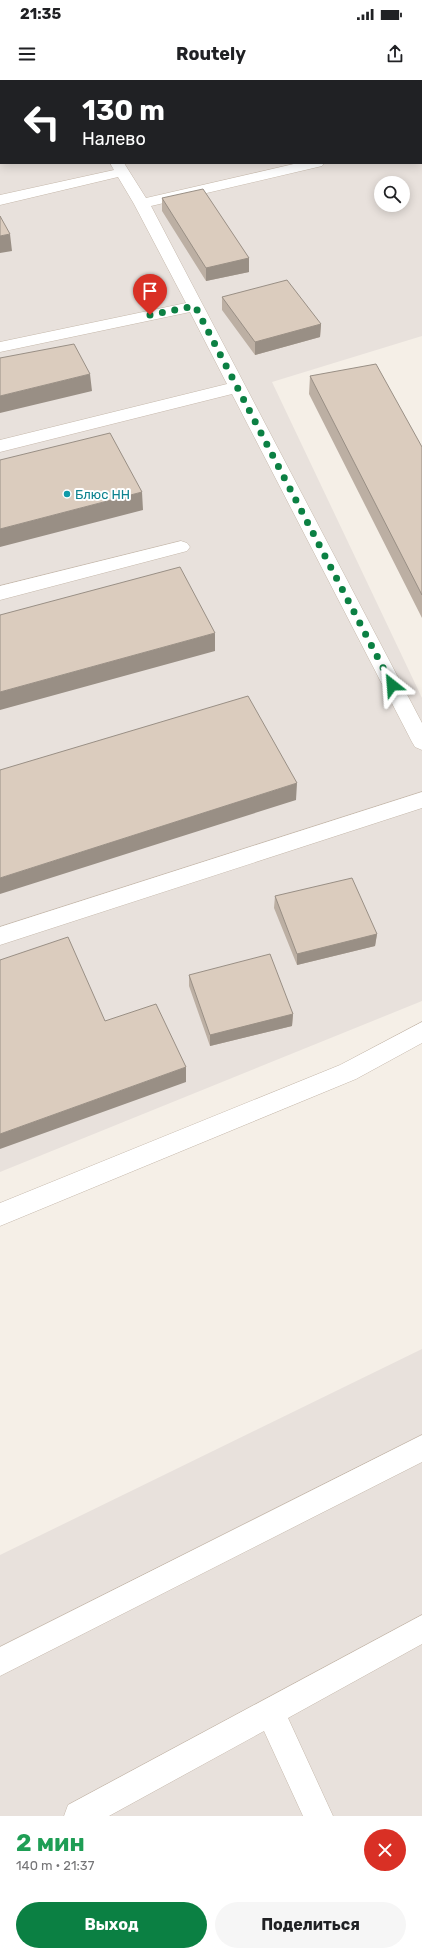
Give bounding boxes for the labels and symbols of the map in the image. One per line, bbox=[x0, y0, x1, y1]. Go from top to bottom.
pin bbox=[133, 274, 167, 315]
place label: Блюс НН bbox=[75, 487, 130, 502]
marker: Блюс НН bbox=[62, 489, 72, 499]
position arrow bbox=[371, 664, 413, 706]

